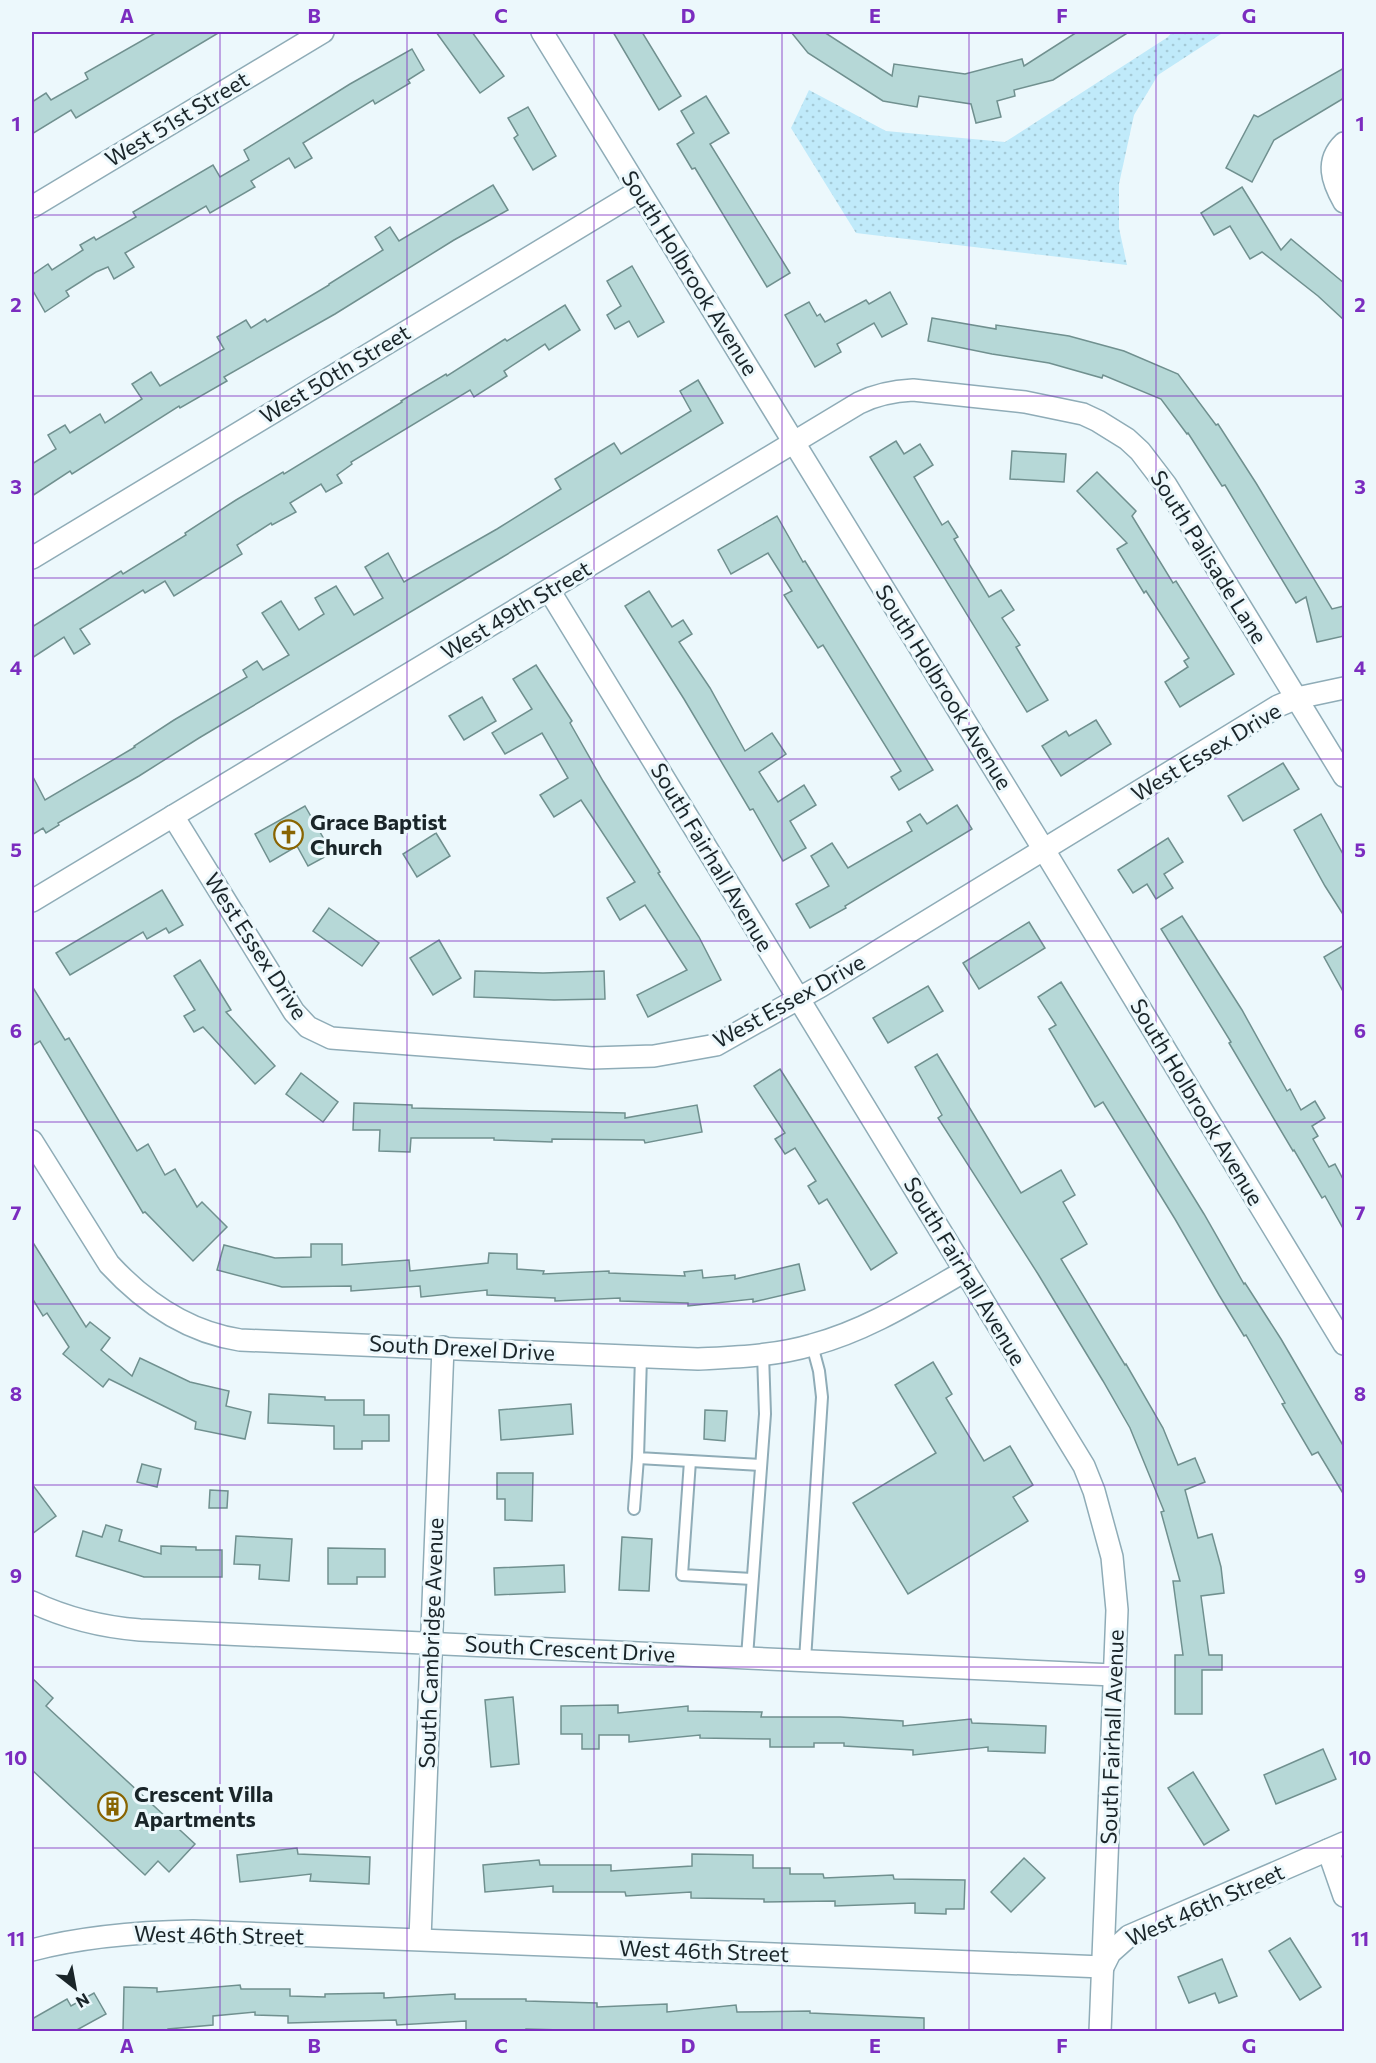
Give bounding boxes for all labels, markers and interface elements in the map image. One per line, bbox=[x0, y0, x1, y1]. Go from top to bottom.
text: A bbox=[120, 3, 134, 27]
text: B bbox=[307, 3, 321, 27]
text: C bbox=[494, 3, 508, 27]
text: D bbox=[681, 3, 695, 27]
text: E bbox=[869, 3, 881, 27]
text: F bbox=[1056, 3, 1068, 27]
text: G bbox=[1242, 3, 1256, 27]
street label: West 51st Street bbox=[100, 65, 254, 172]
text: 1 bbox=[11, 111, 21, 135]
text: 1 bbox=[1355, 111, 1365, 135]
street label: South Holbrook Avenue bbox=[616, 165, 765, 380]
text: 2 bbox=[10, 292, 22, 316]
text: 2 bbox=[1354, 292, 1366, 316]
street label: West 50th Street bbox=[255, 318, 415, 429]
street label: South Palisade Lane bbox=[1145, 465, 1274, 648]
text: 3 bbox=[10, 474, 22, 498]
text: 3 bbox=[1354, 474, 1366, 498]
street label: West 49th Street bbox=[436, 554, 596, 665]
street label: South Holbrook Avenue bbox=[870, 579, 1019, 794]
text: 4 bbox=[10, 655, 22, 679]
text: 4 bbox=[1354, 655, 1366, 679]
street label: West Essex Drive bbox=[1126, 696, 1285, 807]
street label: South Fairhall Avenue bbox=[645, 758, 779, 956]
place label: Grace Baptist Church bbox=[310, 808, 447, 860]
church icon: Grace Baptist Church bbox=[273, 819, 305, 851]
text: 5 bbox=[10, 837, 22, 861]
text: 5 bbox=[1354, 837, 1366, 861]
street label: West Essex Drive bbox=[199, 867, 314, 1024]
street label: West Essex Drive bbox=[708, 948, 869, 1053]
street label: South Holbrook Avenue bbox=[1125, 993, 1270, 1210]
text: 6 bbox=[10, 1018, 22, 1042]
text: 6 bbox=[1354, 1018, 1366, 1042]
street label: South Fairhall Avenue bbox=[898, 1172, 1032, 1370]
text: 7 bbox=[11, 1200, 22, 1224]
text: 7 bbox=[1355, 1200, 1366, 1224]
street label: South Drexel Drive bbox=[368, 1329, 556, 1366]
text: 8 bbox=[10, 1381, 22, 1405]
text: 8 bbox=[1354, 1381, 1366, 1405]
street label: South Cambridge Avenue bbox=[413, 1517, 448, 1769]
text: 9 bbox=[10, 1563, 22, 1587]
text: 9 bbox=[1354, 1563, 1366, 1587]
street label: South Fairhall Avenue bbox=[1094, 1629, 1129, 1845]
street label: South Crescent Drive bbox=[464, 1630, 676, 1667]
text: 10 bbox=[5, 1745, 27, 1769]
text: 10 bbox=[1349, 1745, 1371, 1769]
place label: Crescent Villa Apartments bbox=[134, 1780, 273, 1832]
building icon: Crescent Villa Apartments bbox=[97, 1791, 129, 1823]
street label: West 46th Street bbox=[1122, 1858, 1288, 1952]
street label: West 46th Street bbox=[134, 1920, 304, 1949]
text: 11 bbox=[7, 1926, 25, 1950]
text: 11 bbox=[1351, 1926, 1369, 1950]
street label: West 46th Street bbox=[618, 1934, 790, 1967]
north arrow bbox=[45, 1958, 105, 2018]
text: N bbox=[73, 1990, 93, 2013]
text: A bbox=[120, 2033, 134, 2057]
text: B bbox=[307, 2033, 321, 2057]
text: C bbox=[494, 2033, 508, 2057]
text: D bbox=[681, 2033, 695, 2057]
text: E bbox=[869, 2033, 881, 2057]
text: F bbox=[1056, 2033, 1068, 2057]
text: G bbox=[1242, 2033, 1256, 2057]

